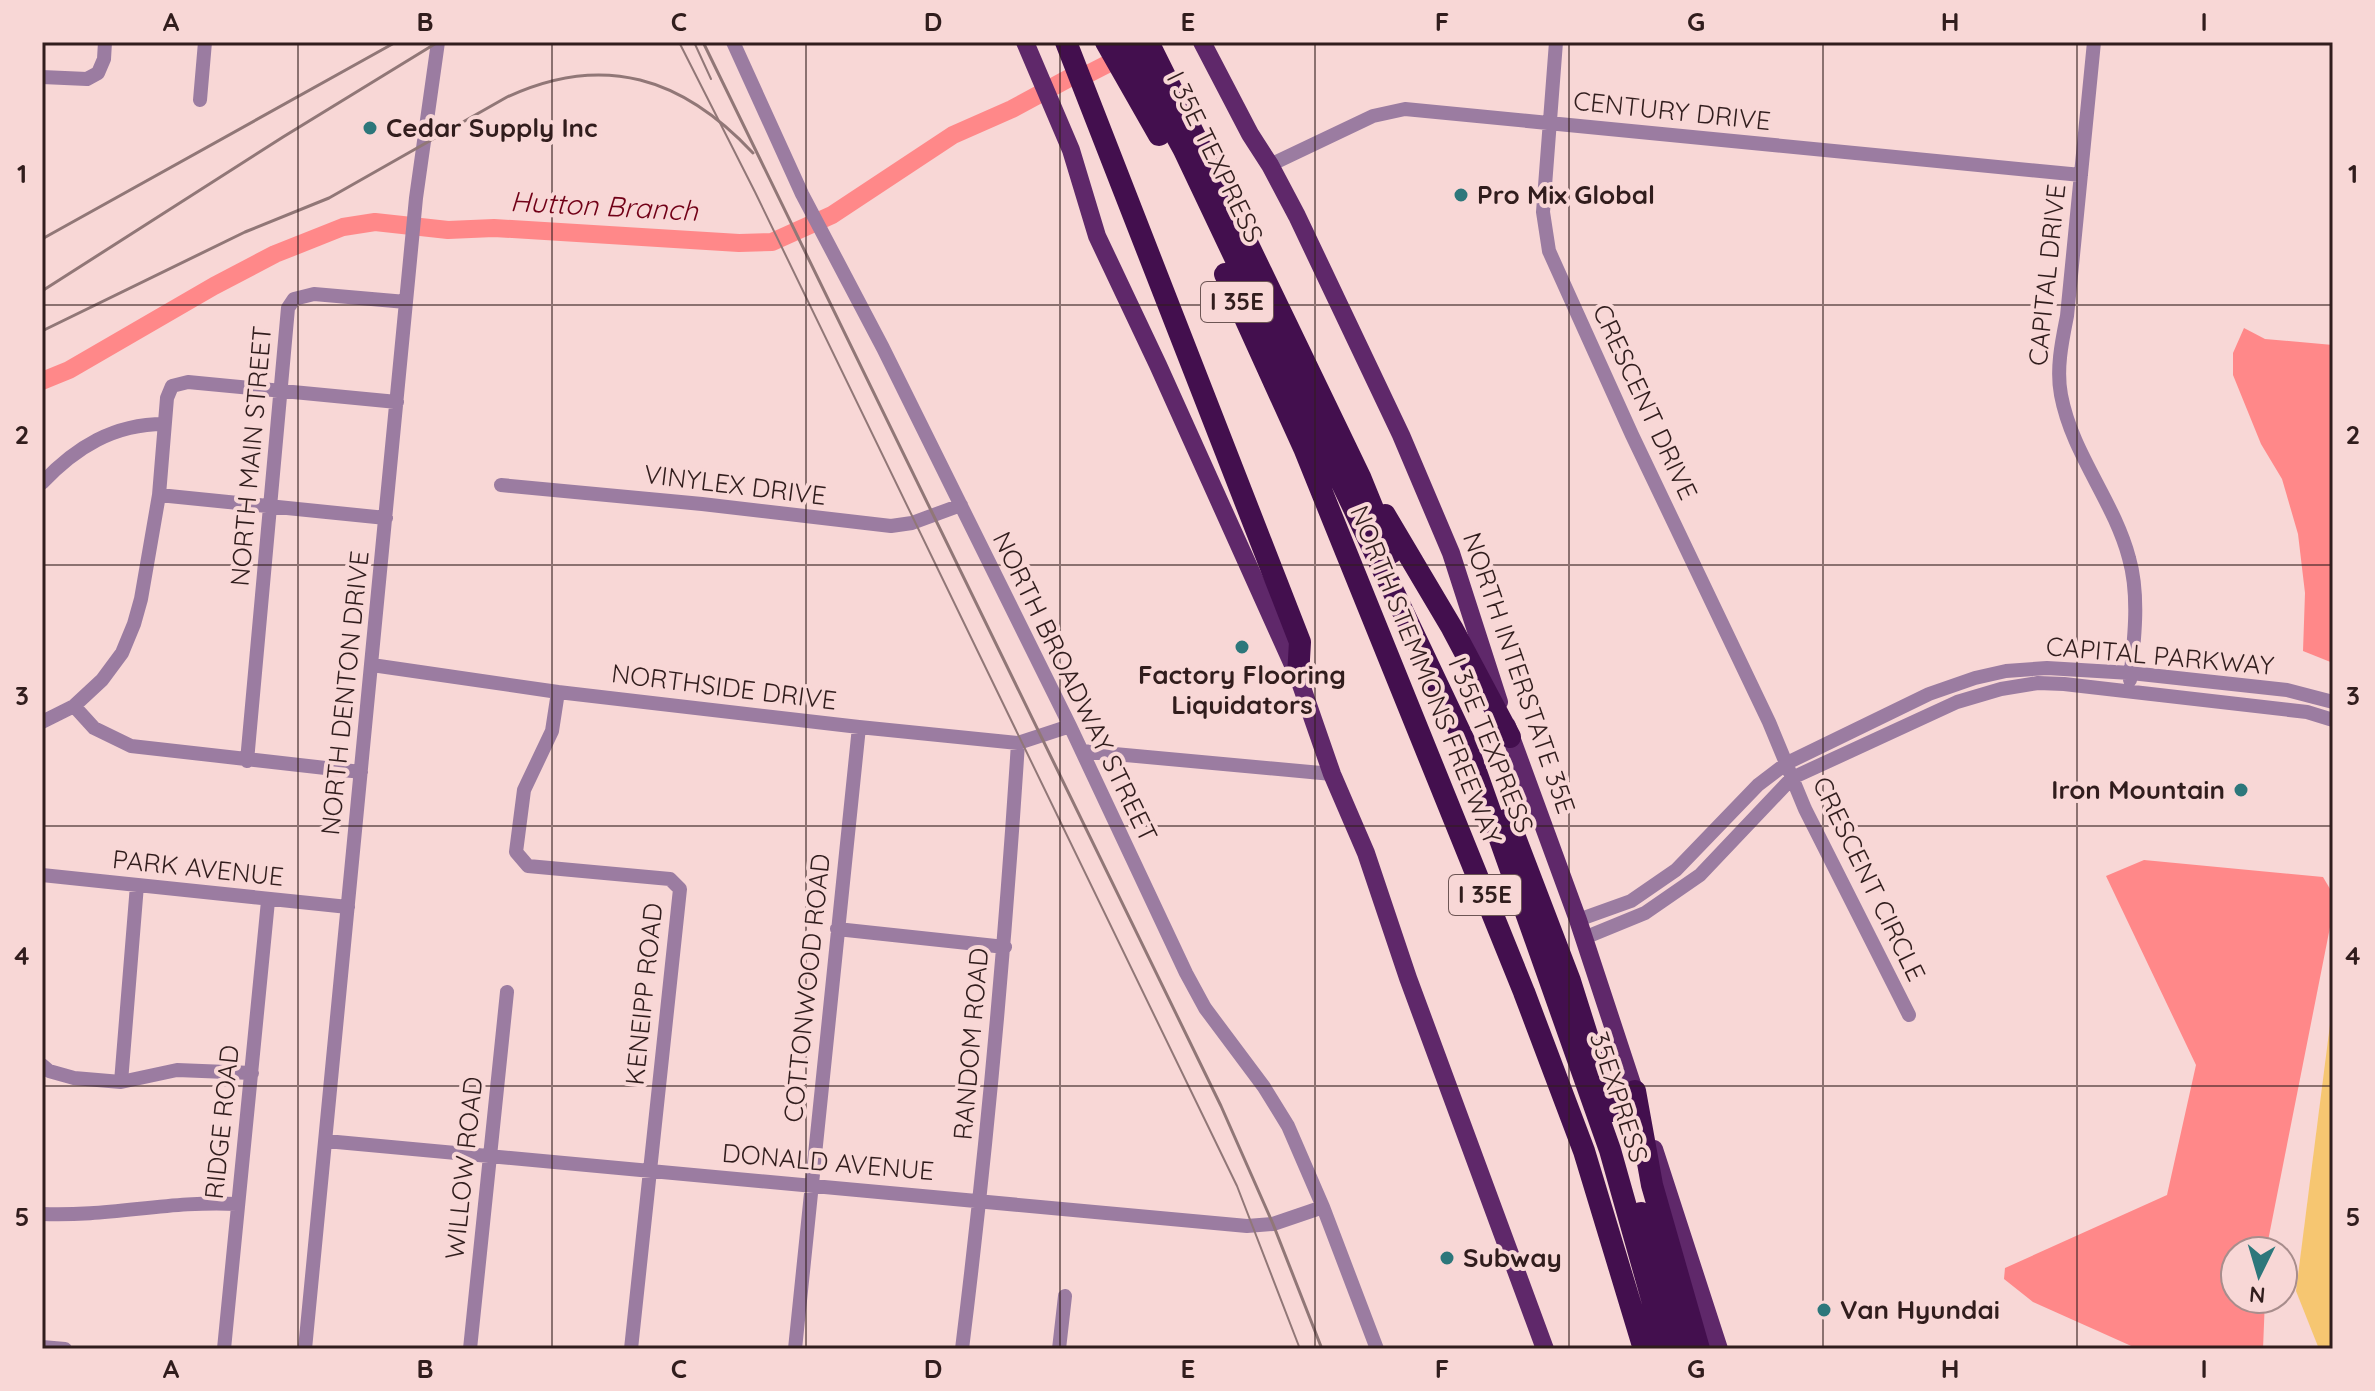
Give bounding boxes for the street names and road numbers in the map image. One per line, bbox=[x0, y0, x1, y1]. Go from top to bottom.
street label: I 35E TEXPRESS bbox=[1160, 66, 1271, 248]
street label: CENTURY DRIVE bbox=[1572, 84, 1772, 137]
street label: CAPITAL DRIVE bbox=[2021, 182, 2072, 367]
road number: I 35E bbox=[1201, 282, 1273, 322]
street label: CRESCENT DRIVE bbox=[1586, 299, 1705, 505]
street label: NORTH MAIN STREET bbox=[223, 324, 278, 588]
street label: VINYLEX DRIVE bbox=[642, 457, 828, 512]
street label: NORTH STEMMONS FREEWAY bbox=[1343, 501, 1510, 849]
street label: NORTH BROADWAY STREET bbox=[986, 526, 1165, 847]
street label: NORTH INTERSTATE 35E bbox=[1456, 528, 1583, 818]
street label: NORTH DENTON DRIVE bbox=[313, 549, 376, 837]
street label: CAPITAL PARKWAY bbox=[2045, 629, 2276, 682]
street label: I 35E TEXPRESS bbox=[1441, 652, 1542, 837]
street label: NORTHSIDE DRIVE bbox=[610, 656, 839, 717]
street label: CRESCENT CIRCLE bbox=[1806, 771, 1933, 986]
street label: PARK AVENUE bbox=[111, 842, 285, 893]
street label: COTTONWOOD ROAD bbox=[776, 852, 837, 1124]
road number: I 35E bbox=[1449, 875, 1521, 915]
street label: KENEIPP ROAD bbox=[618, 901, 669, 1087]
street label: RANDOM ROAD bbox=[946, 946, 995, 1141]
street label: 35EXPRESS bbox=[1583, 1027, 1656, 1166]
street label: RIDGE ROAD bbox=[197, 1043, 246, 1201]
street label: WILLOW ROAD bbox=[438, 1075, 490, 1261]
street label: DONALD AVENUE bbox=[721, 1136, 935, 1187]

